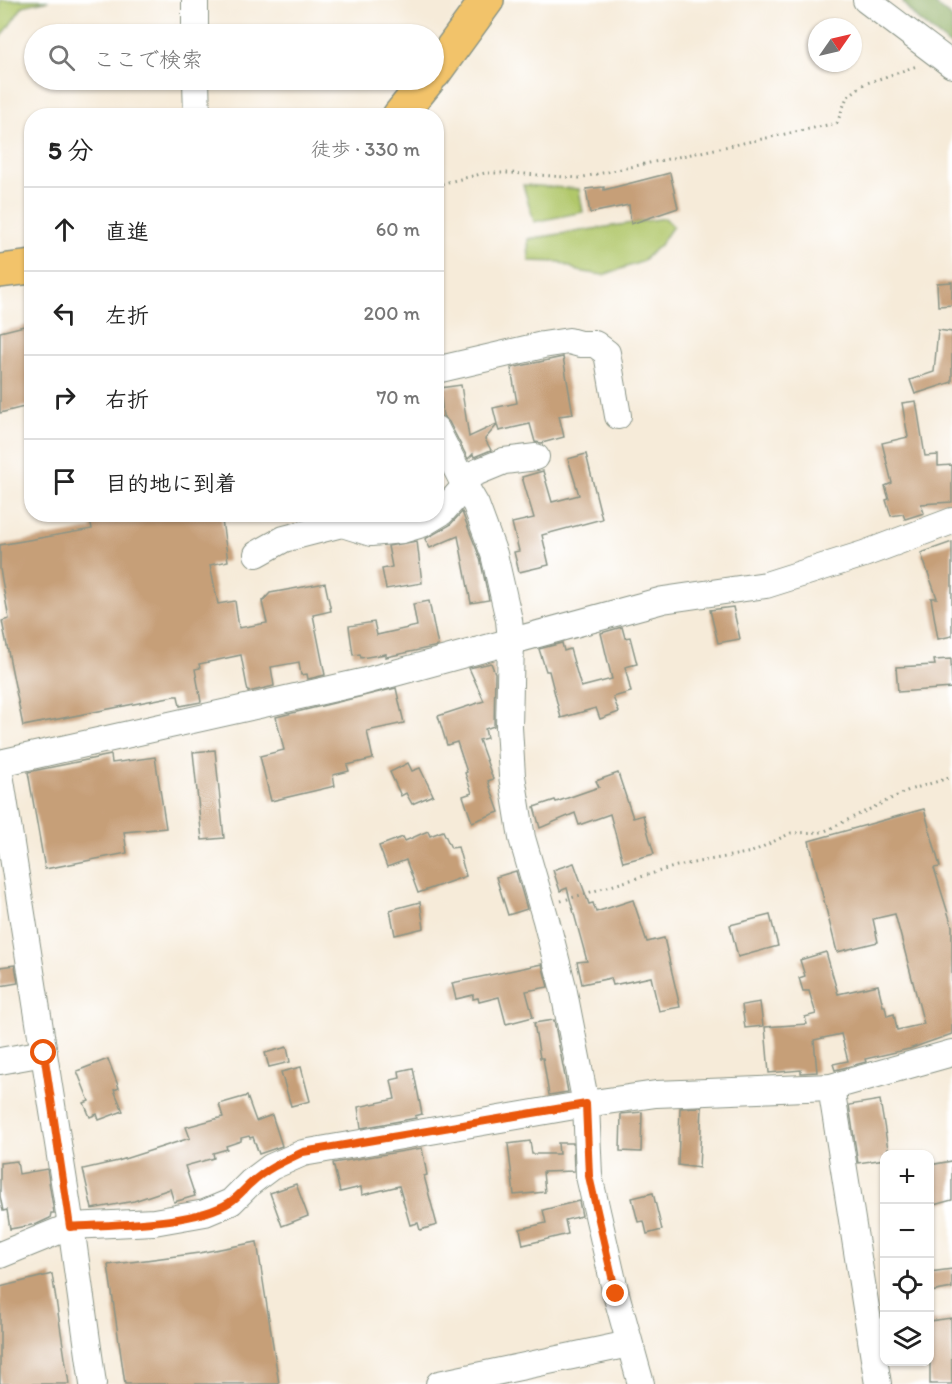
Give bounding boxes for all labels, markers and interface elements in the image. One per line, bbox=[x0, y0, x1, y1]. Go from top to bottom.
north arrow bbox=[808, 18, 862, 72]
search box bbox=[24, 24, 444, 90]
icon: search bbox=[45, 41, 78, 74]
text: ここで検索 bbox=[93, 46, 203, 73]
text: 5 分 bbox=[48, 134, 94, 166]
text: 徒歩 · 330 m bbox=[311, 137, 420, 161]
icon: ahead bbox=[48, 213, 81, 246]
text: 60 m bbox=[376, 217, 420, 241]
text: 直進 bbox=[105, 218, 149, 245]
icon: left bbox=[48, 297, 81, 330]
text: 200 m bbox=[364, 301, 420, 325]
text: 左折 bbox=[105, 302, 149, 329]
icon: right bbox=[48, 381, 81, 414]
text: 70 m bbox=[376, 385, 420, 409]
text: 右折 bbox=[105, 386, 149, 413]
icon: arrive bbox=[48, 465, 81, 498]
text: 目的地に到着 bbox=[105, 470, 237, 497]
route start bbox=[30, 1039, 56, 1065]
map controls bbox=[880, 1150, 934, 1366]
button: + bbox=[880, 1150, 934, 1204]
button: − bbox=[880, 1204, 934, 1258]
button: locate bbox=[880, 1258, 934, 1312]
route end bbox=[602, 1280, 628, 1306]
button: layers bbox=[880, 1312, 934, 1366]

